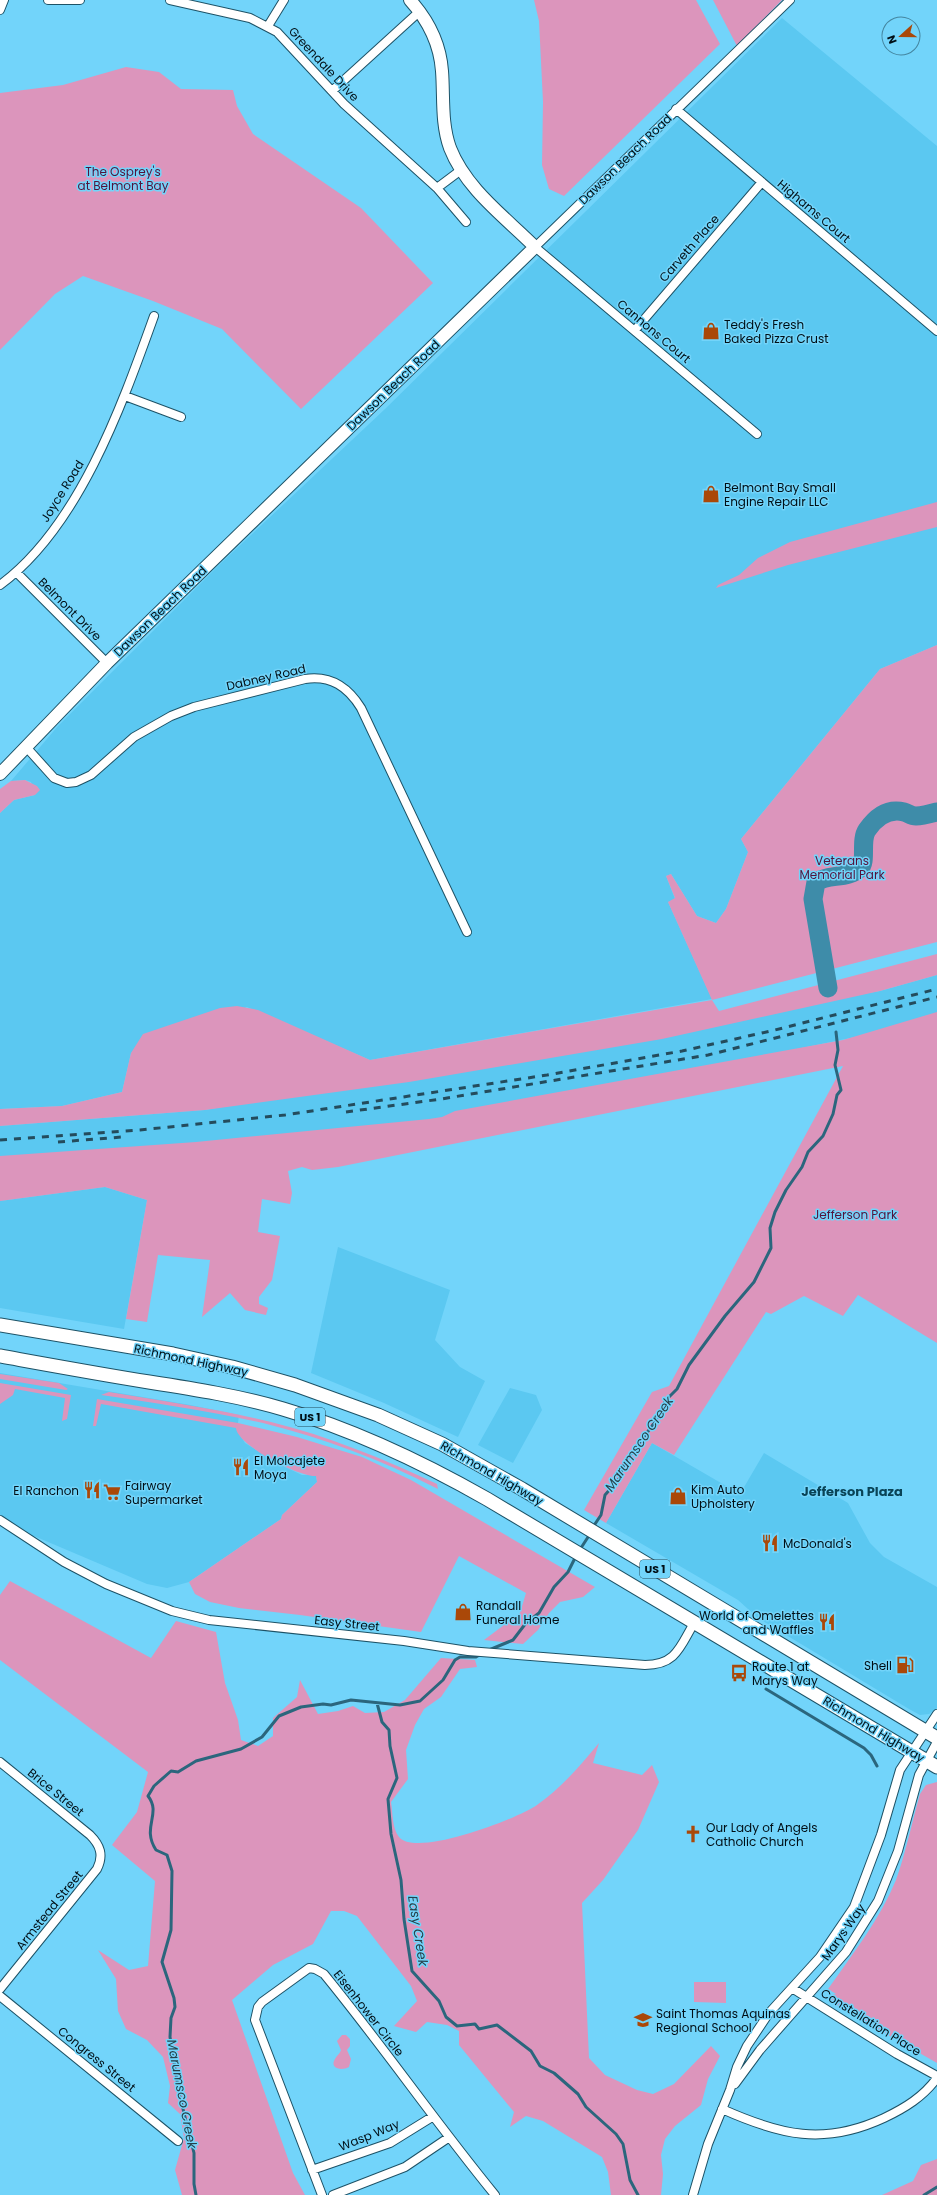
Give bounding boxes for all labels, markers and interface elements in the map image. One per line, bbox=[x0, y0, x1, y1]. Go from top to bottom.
north arrow bbox=[881, 16, 921, 56]
street label: Greendale Drive bbox=[285, 23, 363, 105]
text: N bbox=[883, 33, 901, 46]
street label: Dawson Beach Road bbox=[575, 110, 675, 208]
park label: The Osprey's at Belmont Bay bbox=[78, 163, 169, 194]
street label: Highams Court bbox=[774, 175, 854, 247]
street label: Carveth Place bbox=[655, 211, 723, 285]
street label: Cannons Court bbox=[614, 295, 694, 367]
place label: Teddy's Fresh Baked Pizza Crust bbox=[724, 316, 829, 347]
shop icon: Teddy's Fresh Baked Pizza Crust bbox=[701, 321, 721, 341]
street label: Dawson Beach Road bbox=[343, 336, 443, 434]
street label: Joyce Road bbox=[36, 457, 88, 525]
place label: Belmont Bay Small Engine Repair LLC bbox=[724, 479, 836, 510]
shop icon: Belmont Bay Small Engine Repair LLC bbox=[701, 484, 721, 504]
street label: Dawson Beach Road bbox=[110, 562, 210, 660]
street label: Belmont Drive bbox=[35, 574, 105, 644]
street label: Dabney Road bbox=[225, 660, 307, 694]
park label: Veterans Memorial Park bbox=[799, 852, 885, 883]
park label: Jefferson Park bbox=[813, 1206, 898, 1223]
street label: Richmond Highway bbox=[132, 1340, 250, 1380]
water label: Marumsco Creek bbox=[600, 1392, 679, 1495]
road number: US 1 bbox=[295, 1408, 325, 1426]
street label: Richmond Highway bbox=[438, 1437, 547, 1509]
place label: El Molcajete Moya bbox=[254, 1452, 325, 1483]
restaurant icon: El Molcajete Moya bbox=[231, 1457, 251, 1477]
place label: Fairway Supermarket bbox=[125, 1477, 203, 1508]
restaurant icon: El Ranchon bbox=[82, 1480, 102, 1500]
place label: Kim Auto Upholstery bbox=[691, 1481, 755, 1512]
place label: El Ranchon bbox=[13, 1482, 79, 1499]
supermarket icon: Fairway Supermarket bbox=[102, 1482, 122, 1502]
district label: Jefferson Plaza bbox=[801, 1482, 903, 1501]
shop icon: Kim Auto Upholstery bbox=[668, 1486, 688, 1506]
restaurant icon: McDonald's bbox=[760, 1533, 780, 1553]
place label: McDonald's bbox=[783, 1535, 852, 1552]
road number: US 1 bbox=[640, 1560, 670, 1578]
place label: Randall Funeral Home bbox=[476, 1597, 559, 1628]
shop icon: Randall Funeral Home bbox=[453, 1602, 473, 1622]
place label: World of Omelettes and Waffles bbox=[699, 1607, 814, 1638]
street label: Easy Street bbox=[313, 1611, 381, 1635]
restaurant icon: World of Omelettes and Waffles bbox=[817, 1612, 837, 1632]
fuel station icon: Shell bbox=[895, 1655, 915, 1675]
place label: Shell bbox=[864, 1657, 892, 1674]
place label: Route 1 at Marys Way bbox=[752, 1658, 818, 1689]
bus stop icon: Route 1 at Marys Way bbox=[729, 1663, 749, 1683]
street label: Richmond Highway bbox=[820, 1692, 928, 1766]
street label: Brice Street bbox=[24, 1764, 88, 1820]
place label: Our Lady of Angels Catholic Church bbox=[706, 1819, 818, 1850]
church icon: Our Lady of Angels Catholic Church bbox=[683, 1824, 703, 1844]
street label: Armstead Street bbox=[12, 1867, 86, 1953]
water label: Easy Creek bbox=[403, 1894, 433, 1969]
street label: Marys Way bbox=[817, 1900, 869, 1964]
street label: Eisenhower Circle bbox=[330, 1966, 408, 2060]
street label: Constellation Place bbox=[818, 1984, 924, 2060]
place label: Saint Thomas Aquinas Regional School bbox=[656, 2005, 790, 2036]
school or university icon: Saint Thomas Aquinas Regional School bbox=[633, 2010, 653, 2030]
street label: Congress Street bbox=[55, 2022, 139, 2096]
water label: Marumsco Creek bbox=[162, 2038, 202, 2152]
street label: Wasp Way bbox=[336, 2115, 402, 2155]

